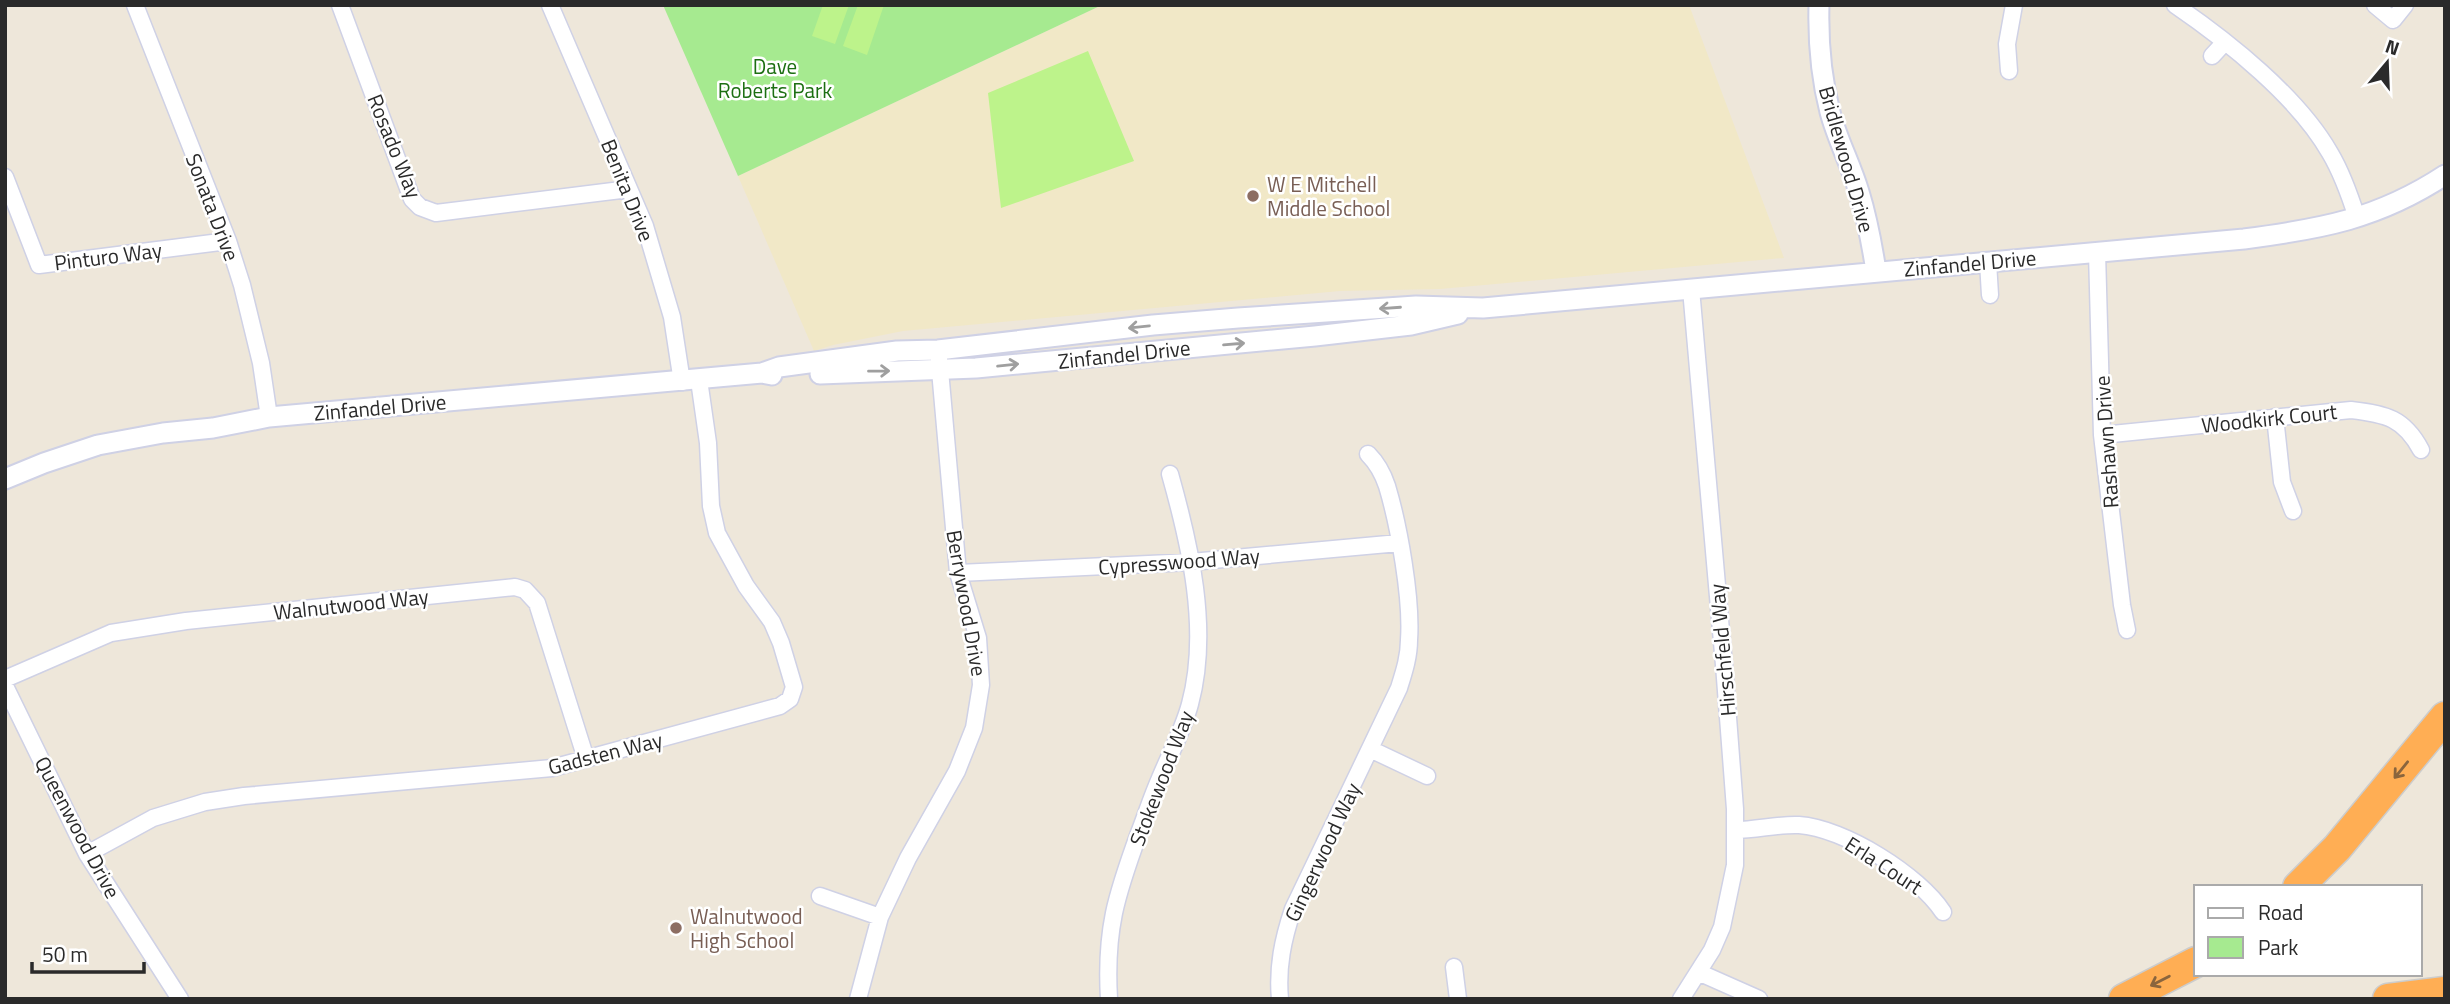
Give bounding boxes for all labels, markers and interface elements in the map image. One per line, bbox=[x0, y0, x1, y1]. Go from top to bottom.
north arrow bbox=[2352, 28, 2422, 98]
text: N bbox=[2382, 31, 2404, 62]
park label: Dave Roberts Park bbox=[718, 50, 832, 106]
street label: Bridlewood Drive bbox=[1811, 82, 1883, 236]
street label: Rosado Way bbox=[360, 89, 430, 203]
street label: Benita Drive bbox=[593, 134, 663, 246]
street label: Sonata Drive bbox=[178, 149, 248, 265]
place label: W E Mitchell Middle School bbox=[1267, 168, 1390, 224]
marker: W E Mitchell Middle School bbox=[1245, 188, 1261, 204]
street label: Pinturo Way bbox=[52, 234, 164, 278]
street label: Zinfandel Drive bbox=[1902, 241, 2038, 285]
one-way arrow bbox=[1379, 301, 1402, 314]
one-way arrow bbox=[1128, 320, 1151, 333]
street label: Zinfandel Drive bbox=[1056, 331, 1192, 377]
one-way arrow bbox=[1222, 337, 1245, 350]
one-way arrow bbox=[996, 358, 1018, 371]
one-way arrow bbox=[867, 364, 890, 377]
street label: Rashawn Drive bbox=[2085, 375, 2127, 509]
street label: Zinfandel Drive bbox=[312, 385, 448, 429]
street label: Woodkirk Court bbox=[2200, 395, 2339, 441]
street label: Berrywood Drive bbox=[938, 527, 996, 679]
street label: Cypresswood Way bbox=[1097, 539, 1261, 583]
street label: Walnutwood Way bbox=[272, 580, 430, 628]
street label: Hirschfeld Way bbox=[1700, 582, 1744, 718]
street label: Stokewood Way bbox=[1121, 706, 1201, 850]
street label: Gadsten Way bbox=[544, 723, 666, 783]
street label: Queenwood Drive bbox=[27, 750, 129, 904]
one-way arrow bbox=[2394, 760, 2409, 778]
street label: Gingerwood Way bbox=[1276, 777, 1368, 927]
street label: Erla Court bbox=[1839, 828, 1930, 902]
legend bbox=[2194, 885, 2422, 976]
text: Road bbox=[2258, 896, 2303, 928]
place label: Walnutwood High School bbox=[690, 900, 803, 956]
marker: Walnutwood High School bbox=[668, 920, 684, 936]
scale bar bbox=[32, 930, 144, 974]
text: Park bbox=[2258, 931, 2298, 963]
text: 50 m bbox=[42, 938, 88, 970]
one-way arrow bbox=[2151, 974, 2171, 988]

